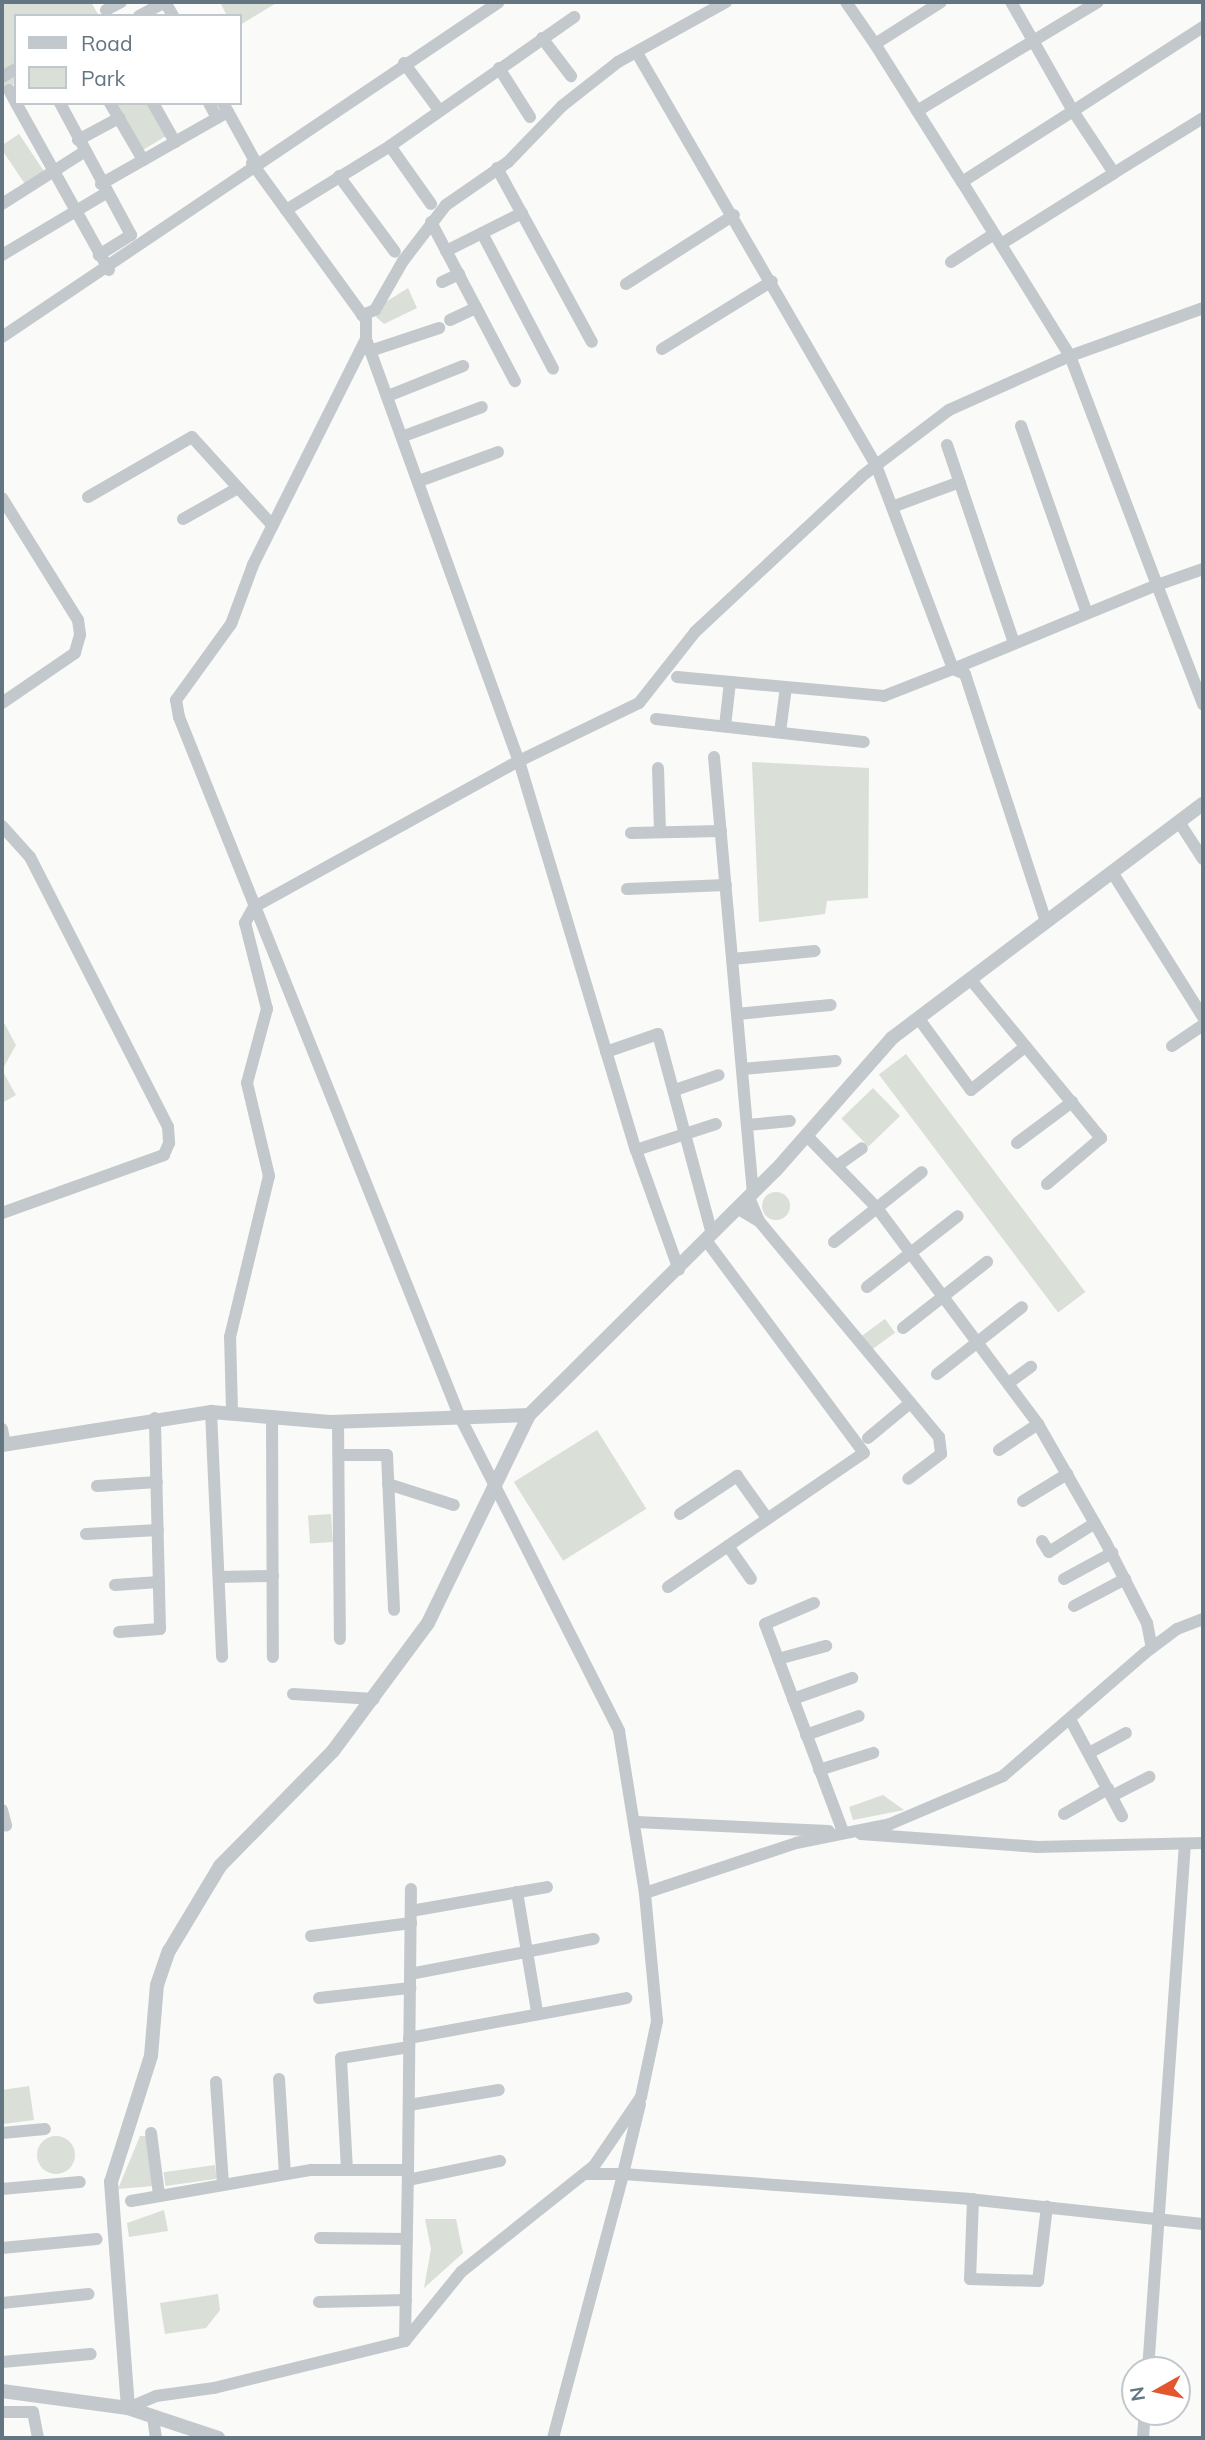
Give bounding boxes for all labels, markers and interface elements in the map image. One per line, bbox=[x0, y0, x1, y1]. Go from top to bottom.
legend bbox=[14, 14, 242, 105]
text: Road bbox=[81, 30, 132, 56]
text: Park bbox=[81, 65, 125, 91]
north arrow bbox=[1121, 2356, 1191, 2426]
text: N bbox=[1124, 2385, 1150, 2403]

